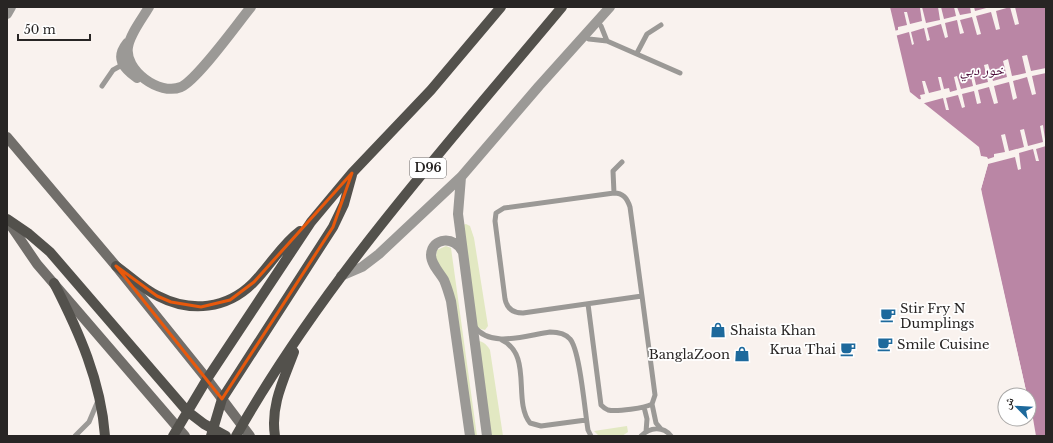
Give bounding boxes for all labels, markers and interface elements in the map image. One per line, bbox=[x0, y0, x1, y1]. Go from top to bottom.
scale bar bbox=[18, 16, 90, 42]
text: 50 m bbox=[24, 22, 56, 37]
water label: خور دبي bbox=[960, 61, 1005, 82]
road number: D96 bbox=[410, 158, 446, 178]
place label: Stir Fry N Dumplings bbox=[900, 300, 974, 332]
cafe icon: Stir Fry N Dumplings bbox=[879, 306, 897, 324]
shop icon: Shaista Khan bbox=[709, 321, 727, 339]
place label: Shaista Khan bbox=[730, 322, 816, 339]
cafe icon: Smile Cuisine bbox=[876, 335, 894, 353]
place label: Smile Cuisine bbox=[897, 336, 989, 353]
cafe icon: Krua Thai bbox=[839, 340, 857, 358]
place label: Krua Thai bbox=[770, 341, 837, 358]
shop icon: BanglaZoon bbox=[733, 345, 751, 363]
place label: BanglaZoon bbox=[649, 346, 730, 363]
north arrow bbox=[997, 387, 1037, 427]
text: ش bbox=[999, 394, 1018, 412]

